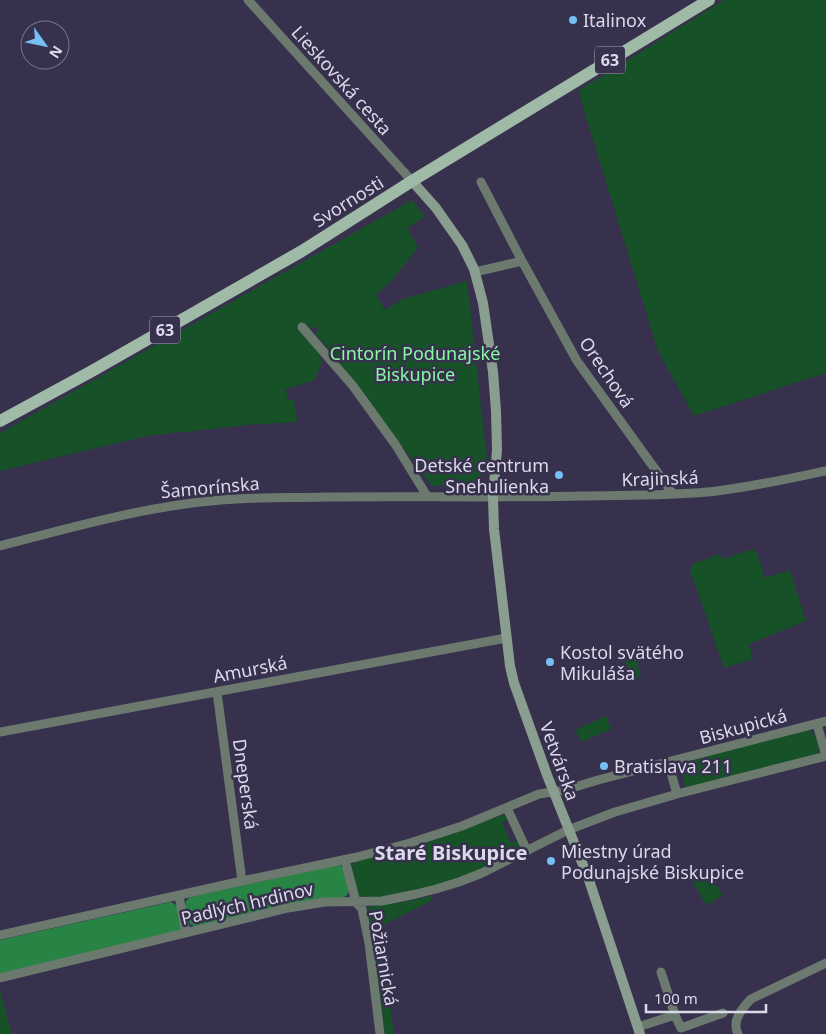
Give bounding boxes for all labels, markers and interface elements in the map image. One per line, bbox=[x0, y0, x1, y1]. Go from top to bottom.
place label: Italinox bbox=[583, 8, 647, 32]
marker: Italinox bbox=[567, 14, 579, 26]
north arrow bbox=[20, 20, 70, 70]
street label: Lieskovská cesta bbox=[287, 20, 397, 140]
text: N bbox=[45, 42, 67, 62]
road number: 63 bbox=[595, 46, 625, 74]
street label: Svornosti bbox=[308, 170, 388, 232]
road number: 63 bbox=[150, 316, 180, 344]
street label: Orechová bbox=[574, 332, 640, 412]
park label: Cintorín Podunajské Biskupice bbox=[330, 341, 500, 386]
place label: Detské centrum Snehulienka bbox=[414, 453, 549, 498]
street label: Krajinská bbox=[621, 465, 699, 491]
marker: Detské centrum Snehulienka bbox=[553, 469, 565, 481]
street label: Šamorínska bbox=[160, 471, 260, 503]
place label: Kostol svätého Mikuláša bbox=[560, 640, 684, 685]
street label: Amurská bbox=[211, 650, 289, 688]
marker: Kostol svätého Mikuláša bbox=[544, 656, 556, 668]
street label: Biskupická bbox=[697, 703, 789, 749]
street label: Vetvárska bbox=[535, 718, 585, 804]
street label: Dneperská bbox=[228, 737, 264, 831]
place label: Bratislava 211 bbox=[614, 754, 732, 778]
marker: Bratislava 211 bbox=[598, 760, 610, 772]
district label: Staré Biskupice bbox=[375, 839, 528, 866]
place label: Miestny úrad Podunajské Biskupice bbox=[561, 839, 744, 884]
marker: Miestny úrad Podunajské Biskupice bbox=[545, 855, 557, 867]
street label: Padlých hrdinov bbox=[179, 876, 316, 930]
street label: Požiarnická bbox=[364, 908, 404, 1008]
scale bar bbox=[646, 982, 766, 1014]
text: 100 m bbox=[654, 988, 698, 1008]

